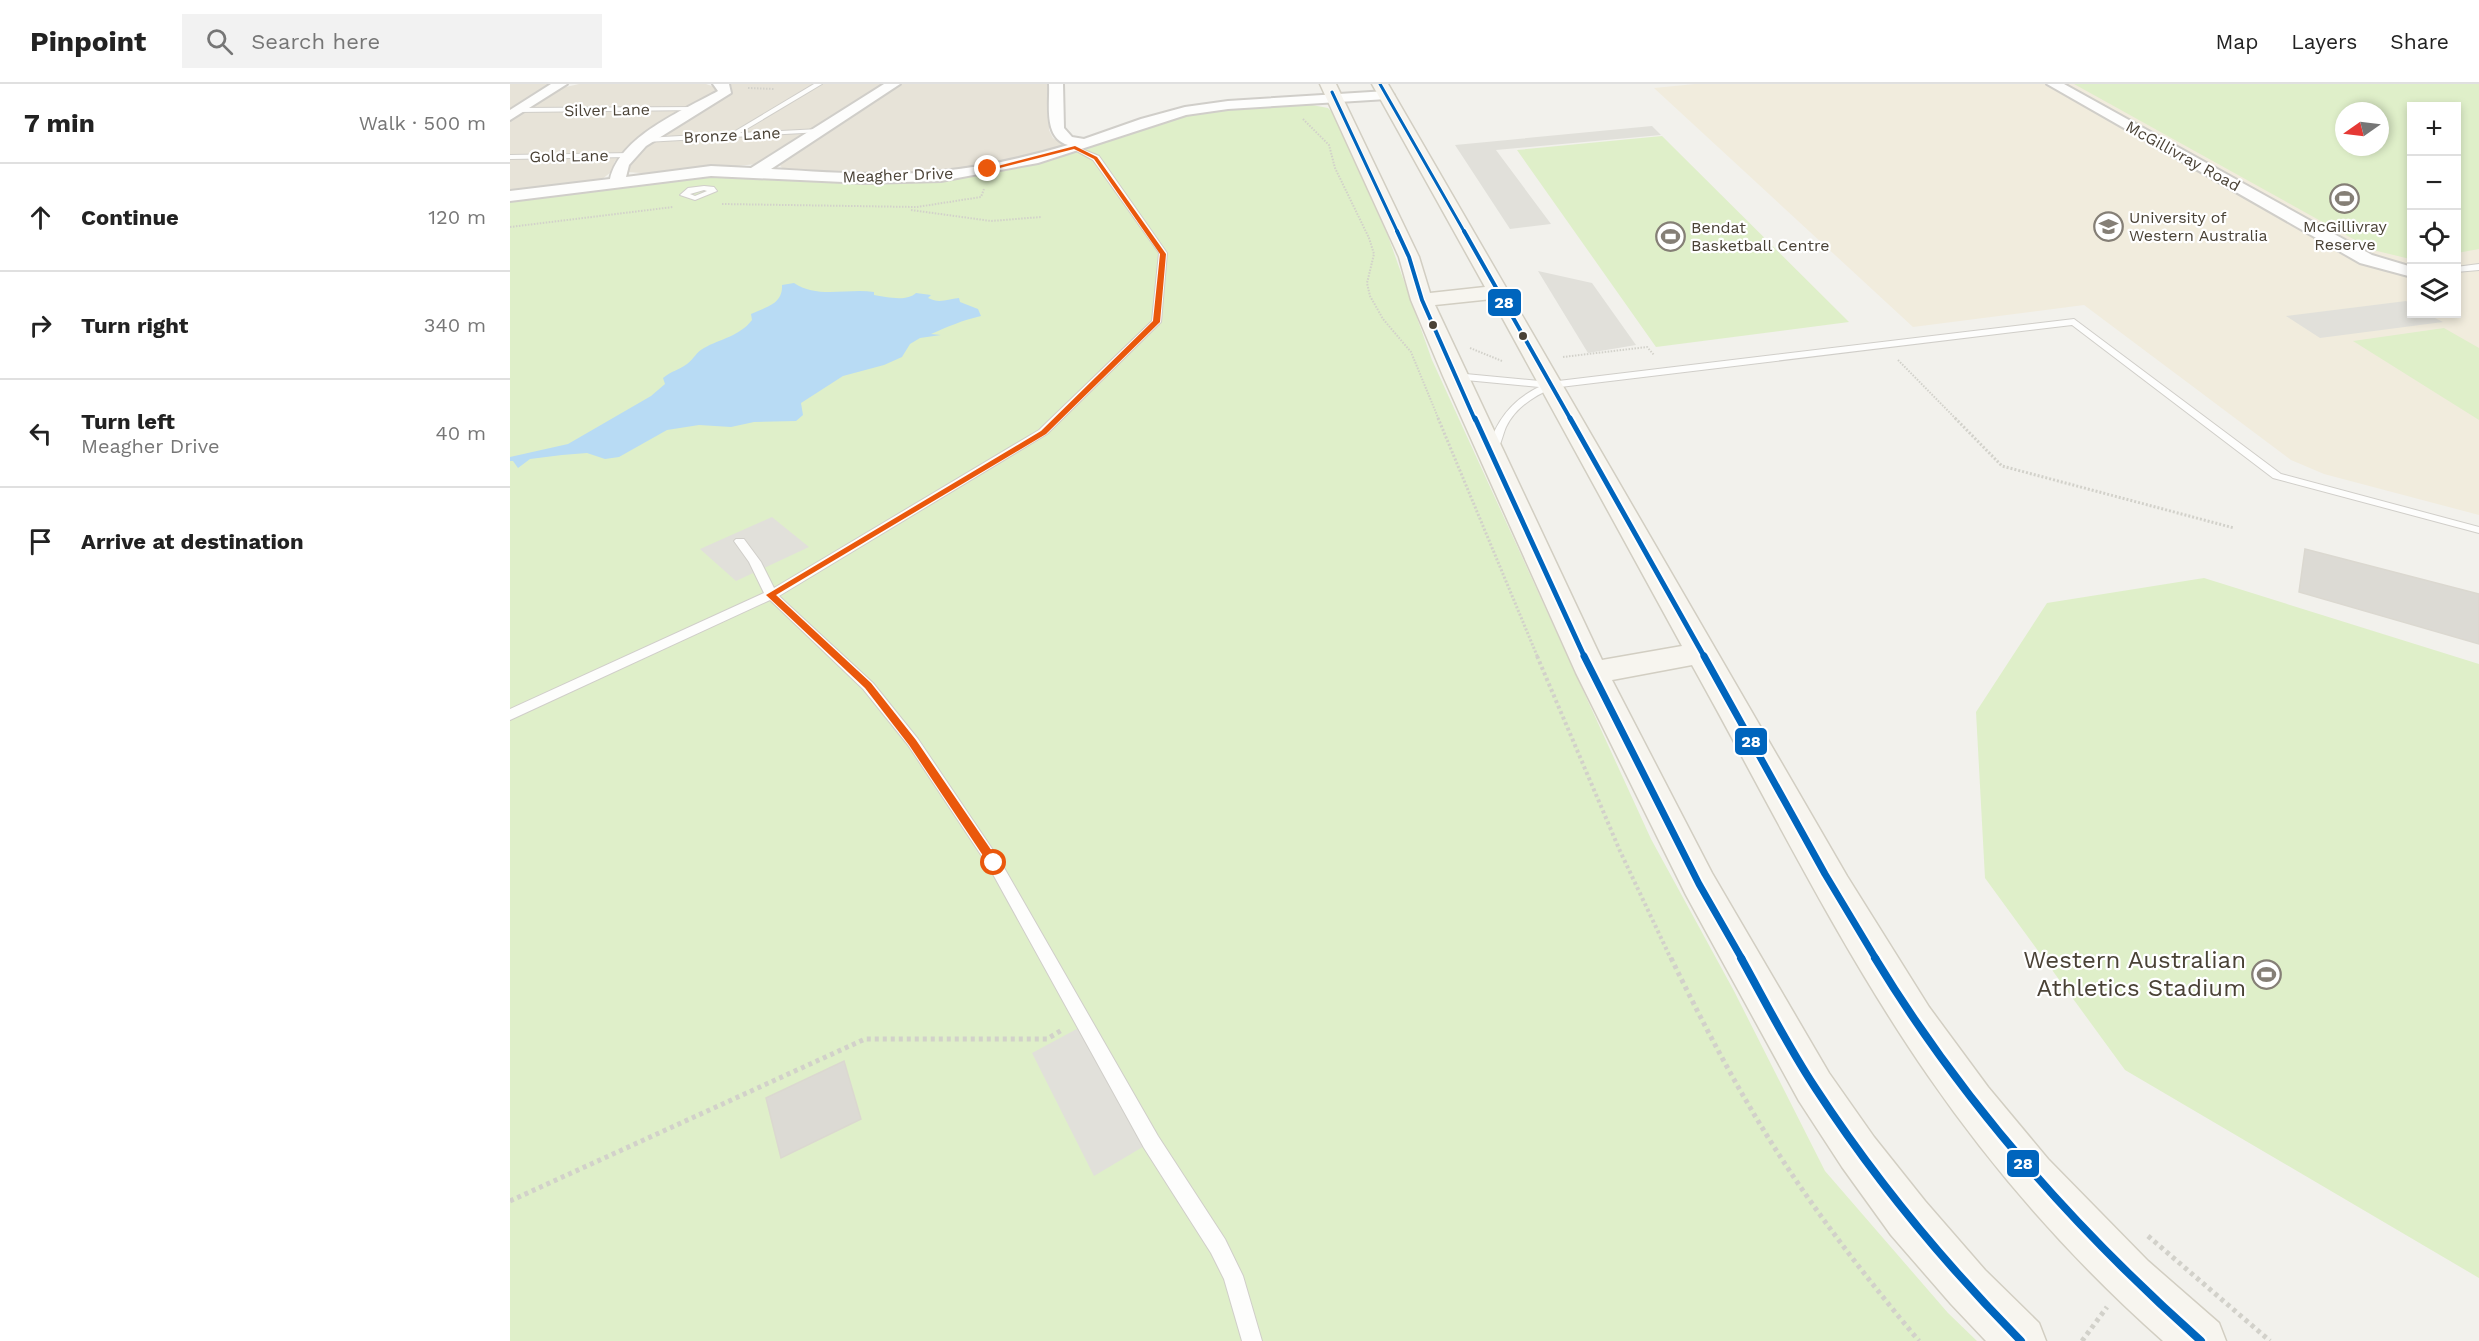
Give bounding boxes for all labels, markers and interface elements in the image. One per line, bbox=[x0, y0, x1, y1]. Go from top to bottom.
search box bbox=[182, 14, 602, 68]
text: Pinpoint bbox=[30, 25, 146, 58]
icon: search bbox=[203, 25, 236, 58]
text: Search here bbox=[251, 29, 380, 54]
text: Map bbox=[2215, 29, 2258, 54]
text: Layers bbox=[2291, 29, 2357, 54]
text: Share bbox=[2390, 29, 2449, 54]
street label: Silver Lane bbox=[564, 100, 650, 120]
north arrow bbox=[2335, 102, 2389, 156]
map controls bbox=[2407, 102, 2461, 318]
button: + bbox=[2407, 102, 2461, 156]
text: 7 min bbox=[24, 108, 95, 138]
text: Walk · 500 m bbox=[359, 111, 486, 135]
street label: McGillivray Road bbox=[2122, 117, 2244, 195]
street label: Bronze Lane bbox=[683, 123, 781, 147]
street label: Gold Lane bbox=[529, 146, 609, 166]
route end bbox=[974, 155, 1000, 181]
button: − bbox=[2407, 156, 2461, 210]
street label: Meagher Drive bbox=[842, 164, 954, 186]
sports icon: McGillivray Reserve bbox=[2329, 182, 2361, 214]
icon: ahead bbox=[24, 201, 57, 234]
text: Continue bbox=[81, 205, 179, 230]
text: 120 m bbox=[428, 205, 486, 229]
place label: University of Western Australia bbox=[2129, 208, 2268, 245]
school or university icon: University of Western Australia bbox=[2092, 210, 2124, 242]
button: locate bbox=[2407, 210, 2461, 264]
place label: McGillivray Reserve bbox=[2303, 217, 2388, 254]
place label: Bendat Basketball Centre bbox=[1691, 218, 1829, 255]
sports icon: Bendat Basketball Centre bbox=[1654, 220, 1686, 252]
button: layers bbox=[2407, 264, 2461, 318]
line badge: 28 bbox=[1487, 288, 1522, 317]
text: 28 bbox=[1494, 293, 1514, 312]
icon: right bbox=[24, 309, 57, 342]
text: Turn right bbox=[81, 313, 188, 338]
text: 340 m bbox=[424, 313, 486, 337]
unlabelled marker bbox=[1427, 319, 1439, 331]
unlabelled marker bbox=[1517, 330, 1529, 342]
text: Turn left bbox=[81, 409, 175, 434]
icon: left bbox=[24, 417, 57, 450]
text: 40 m bbox=[435, 421, 486, 445]
text: Meagher Drive bbox=[81, 434, 220, 458]
icon: arrive bbox=[24, 525, 57, 558]
text: Arrive at destination bbox=[81, 529, 304, 554]
line badge: 28 bbox=[1734, 727, 1768, 756]
text: 28 bbox=[1741, 732, 1761, 751]
route start bbox=[980, 849, 1006, 875]
place label: Western Australian Athletics Stadium bbox=[2023, 946, 2246, 1002]
sports icon: Western Australian Athletics Stadium bbox=[2251, 958, 2283, 990]
line badge: 28 bbox=[2006, 1149, 2040, 1178]
text: 28 bbox=[2013, 1154, 2033, 1173]

